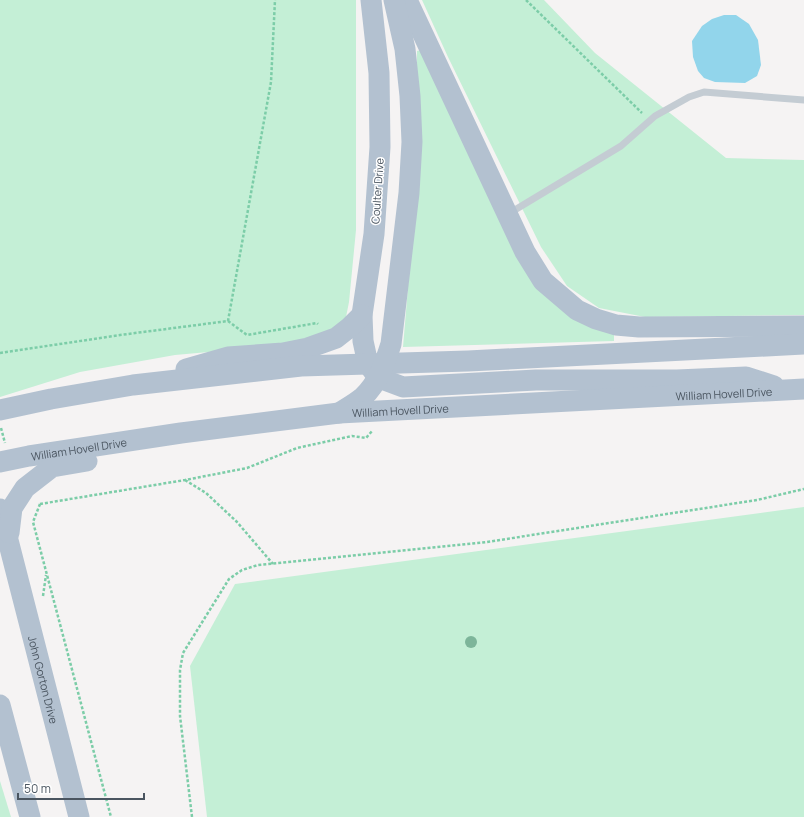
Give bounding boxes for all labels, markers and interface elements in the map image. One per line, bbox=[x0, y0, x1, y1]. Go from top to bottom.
street label: Coulter Drive bbox=[367, 157, 387, 224]
street label: William Hovell Drive bbox=[675, 383, 773, 403]
street label: William Hovell Drive bbox=[352, 400, 450, 420]
street label: William Hovell Drive bbox=[30, 434, 128, 463]
street label: John Gorton Drive bbox=[25, 634, 62, 726]
scale bar bbox=[18, 775, 144, 801]
text: 50 m bbox=[24, 780, 51, 797]

